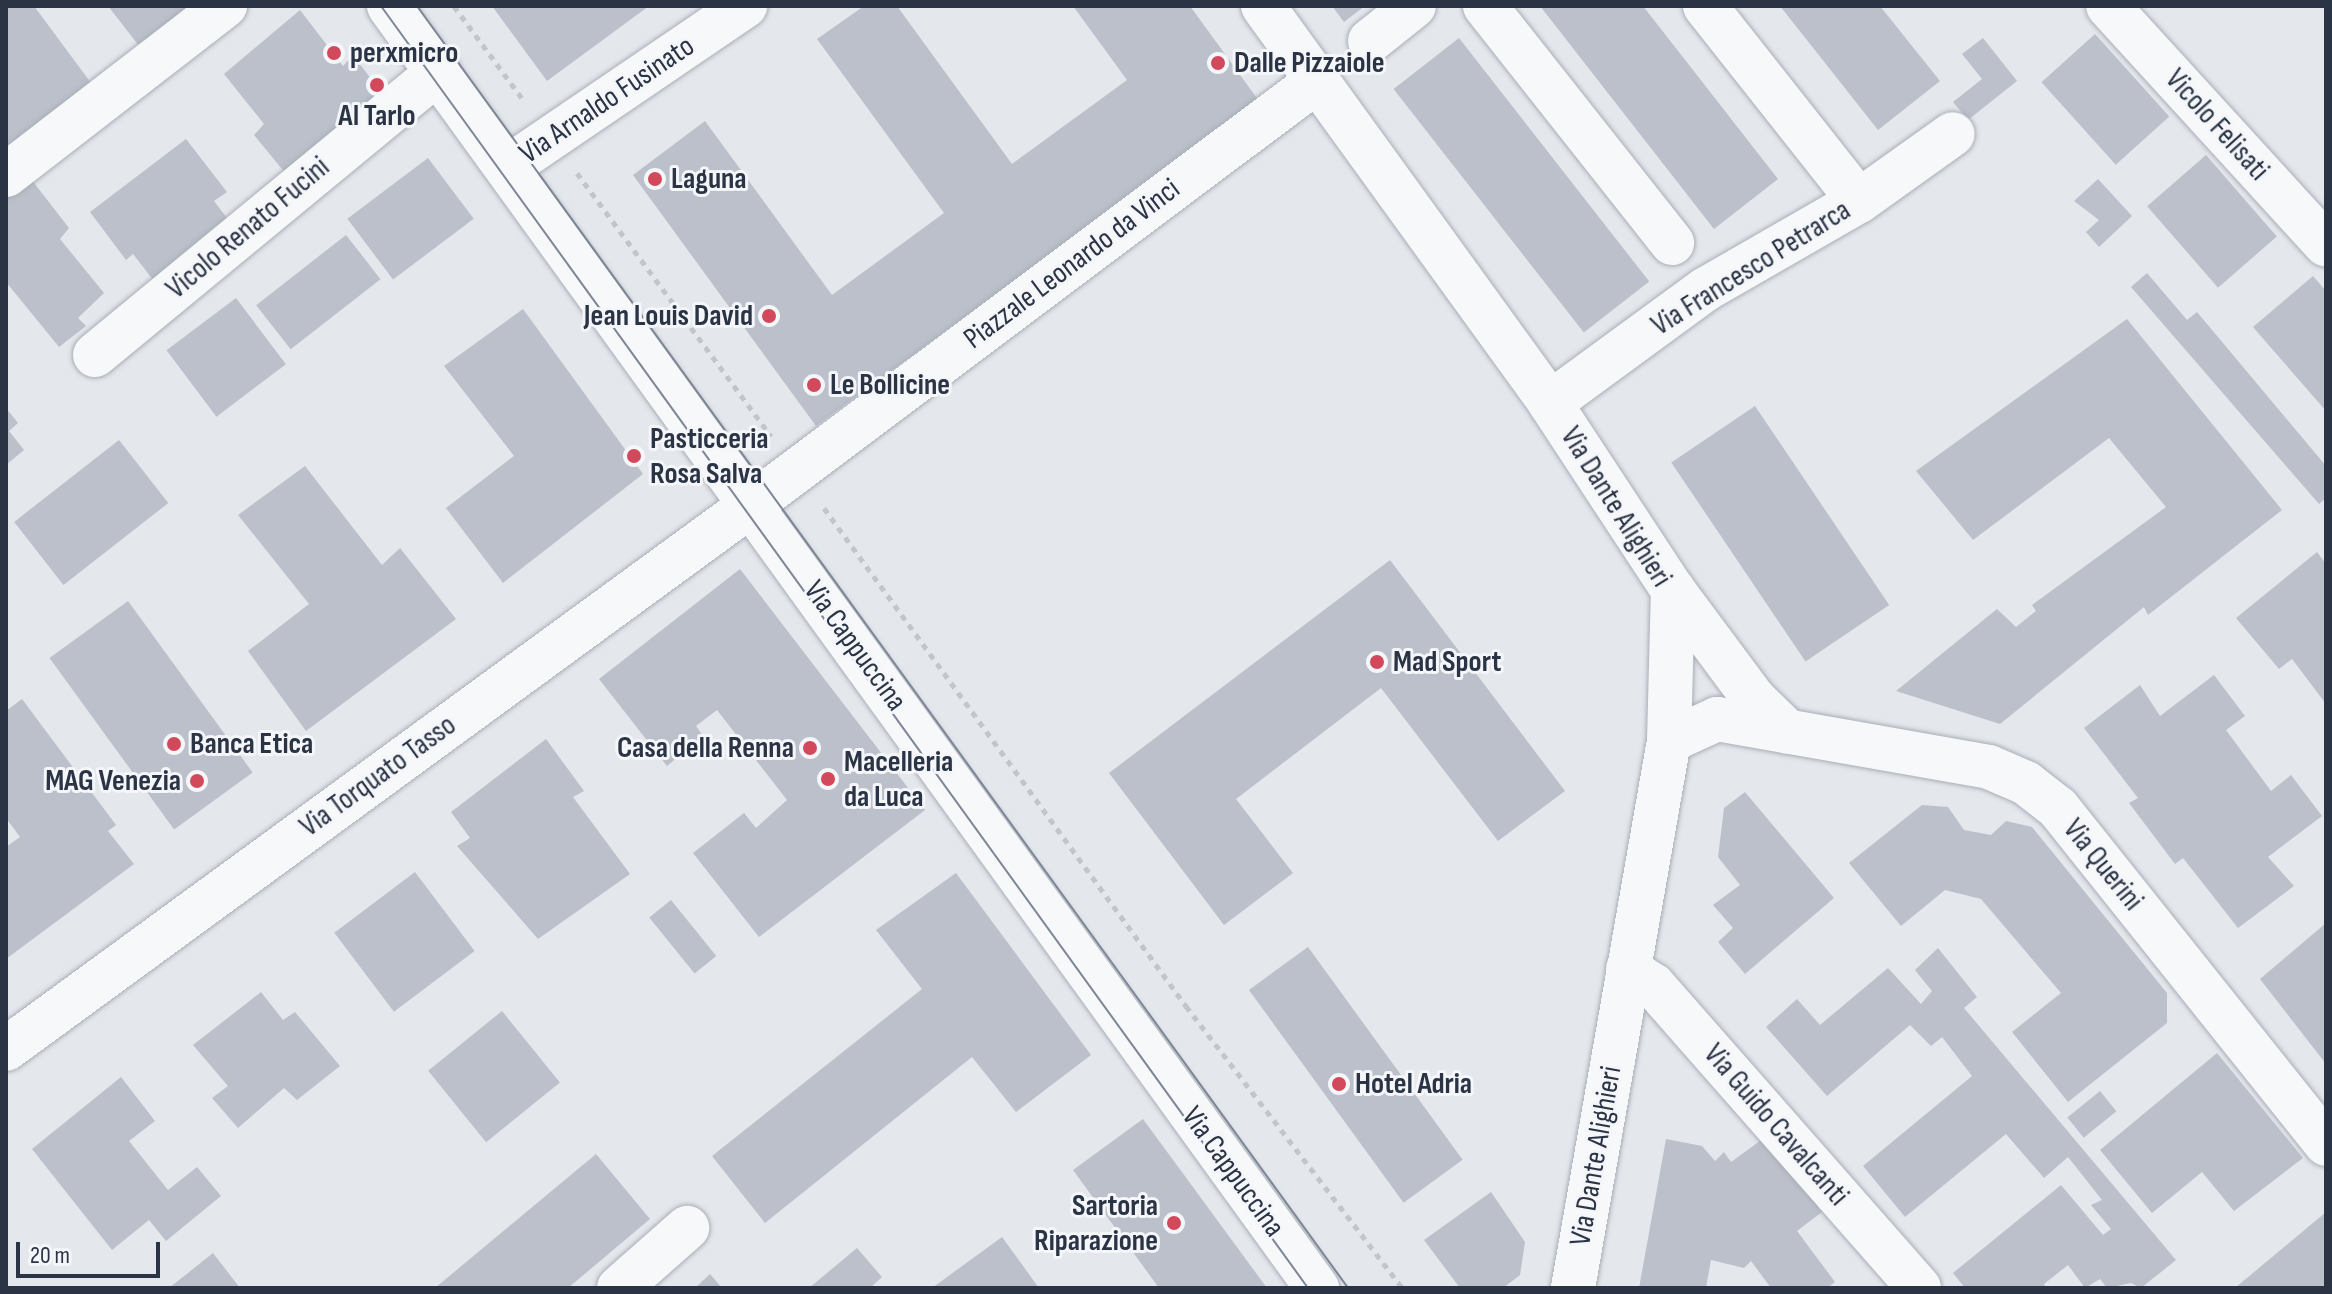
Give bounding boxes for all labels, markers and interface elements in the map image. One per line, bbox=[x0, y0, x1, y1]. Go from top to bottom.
street label: Via Arnaldo Fusinato bbox=[513, 28, 701, 172]
place label: perxmicro bbox=[350, 35, 458, 71]
marker: perxmicro bbox=[325, 44, 343, 62]
place label: Dalle Pizzaiole bbox=[1234, 45, 1384, 81]
marker: Dalle Pizzaiole bbox=[1209, 54, 1227, 72]
street label: Vicolo Felisati bbox=[2157, 62, 2277, 188]
marker: Al Tarlo bbox=[368, 76, 386, 94]
place label: Al Tarlo bbox=[338, 98, 416, 134]
street label: Vicolo Renato Fucini bbox=[159, 149, 337, 307]
place label: Laguna bbox=[671, 161, 747, 197]
marker: Laguna bbox=[646, 170, 664, 188]
street label: Piazzale Leonardo da Vinci bbox=[957, 171, 1187, 357]
street label: Via Francesco Petrarca bbox=[1645, 192, 1857, 344]
place label: Jean Louis David bbox=[584, 298, 753, 334]
marker: Jean Louis David bbox=[760, 307, 778, 325]
place label: Le Bollicine bbox=[830, 367, 950, 403]
marker: Le Bollicine bbox=[805, 376, 823, 394]
street label: Via Dante Alighieri bbox=[1553, 420, 1679, 594]
place label: Pasticceria Rosa Salva bbox=[650, 421, 769, 492]
marker: Pasticceria Rosa Salva bbox=[625, 447, 643, 465]
street label: Via Cappuccina bbox=[796, 574, 914, 718]
place label: Mad Sport bbox=[1393, 644, 1501, 680]
marker: Mad Sport bbox=[1368, 653, 1386, 671]
street label: Via Torquato Tasso bbox=[293, 707, 463, 845]
place label: Banca Etica bbox=[190, 726, 313, 762]
place label: Casa della Renna bbox=[617, 730, 794, 766]
marker: Banca Etica bbox=[165, 735, 183, 753]
marker: Casa della Renna bbox=[801, 739, 819, 757]
place label: Macelleria da Luca bbox=[844, 744, 953, 814]
place label: MAG Venezia bbox=[45, 763, 181, 799]
marker: Macelleria da Luca bbox=[819, 770, 837, 788]
marker: MAG Venezia bbox=[188, 772, 206, 790]
street label: Via Querini bbox=[2055, 812, 2151, 918]
street label: Via Guido Cavalcanti bbox=[1696, 1037, 1856, 1213]
street label: Via Dante Alighieri bbox=[1562, 1063, 1630, 1249]
place label: Hotel Adria bbox=[1355, 1066, 1472, 1102]
marker: Hotel Adria bbox=[1330, 1075, 1348, 1093]
street label: Via Cappuccina bbox=[1174, 1100, 1292, 1244]
place label: Sartoria Riparazione bbox=[1034, 1188, 1158, 1258]
marker: Sartoria Riparazione bbox=[1165, 1214, 1183, 1232]
scale bar bbox=[20, 1226, 164, 1276]
text: 20 m bbox=[30, 1241, 70, 1270]

